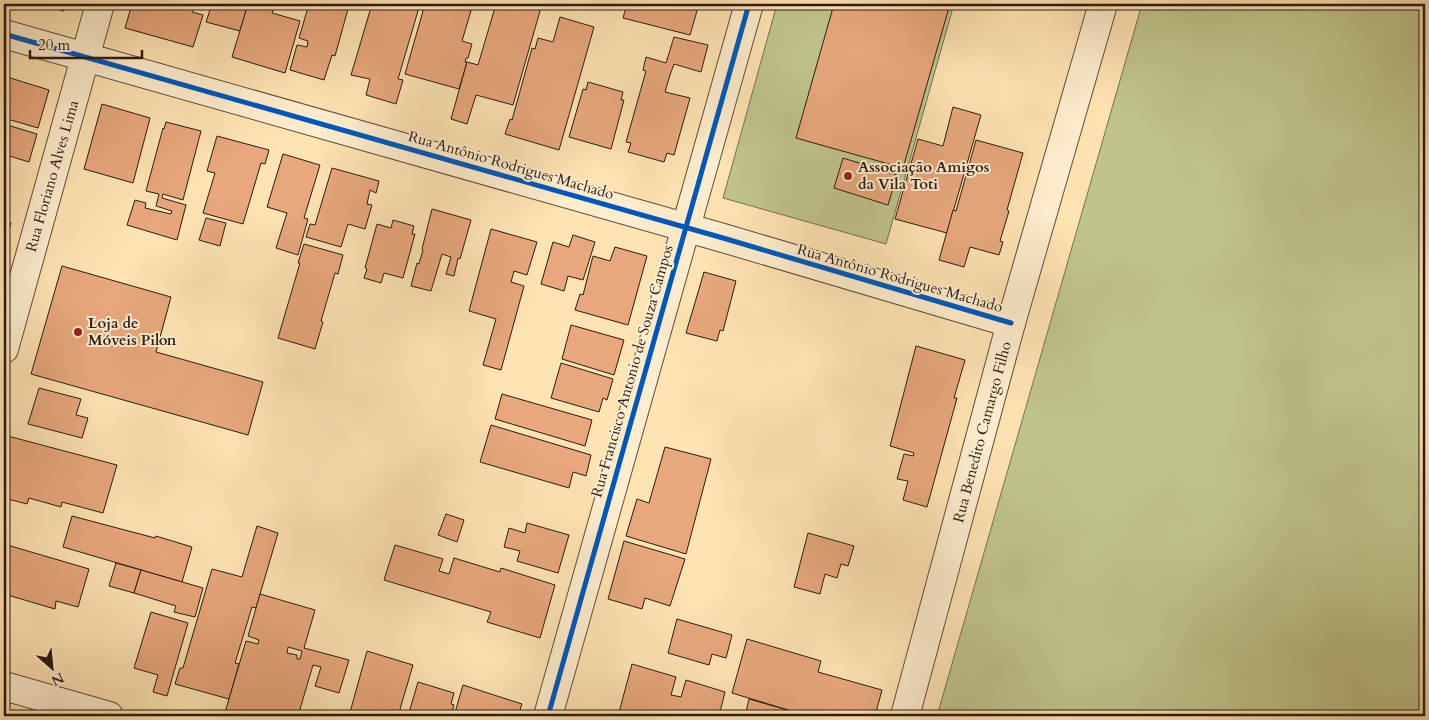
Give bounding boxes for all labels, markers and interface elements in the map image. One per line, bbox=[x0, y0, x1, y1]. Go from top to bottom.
scale bar bbox=[30, 28, 142, 60]
text: 20 m bbox=[38, 35, 70, 55]
street label: Rua Floriano Alves Lima bbox=[21, 97, 83, 254]
street label: Rua Antônio Rodrigues Machado bbox=[406, 126, 616, 204]
place label: Associação Amigos da Vila Toti bbox=[858, 157, 989, 194]
marker: Associação Amigos da Vila Toti bbox=[842, 170, 854, 182]
street label: Rua Antônio Rodrigues Machado bbox=[795, 239, 1005, 317]
street label: Rua Francisco Antonio de Souza Campos bbox=[586, 242, 678, 500]
place label: Loja de Móveis Pilon bbox=[88, 313, 177, 350]
marker: Loja de Móveis Pilon bbox=[72, 326, 84, 338]
street label: Rua Benedito Camargo Filho bbox=[948, 339, 1016, 525]
north arrow bbox=[28, 642, 78, 692]
text: N bbox=[48, 668, 67, 690]

